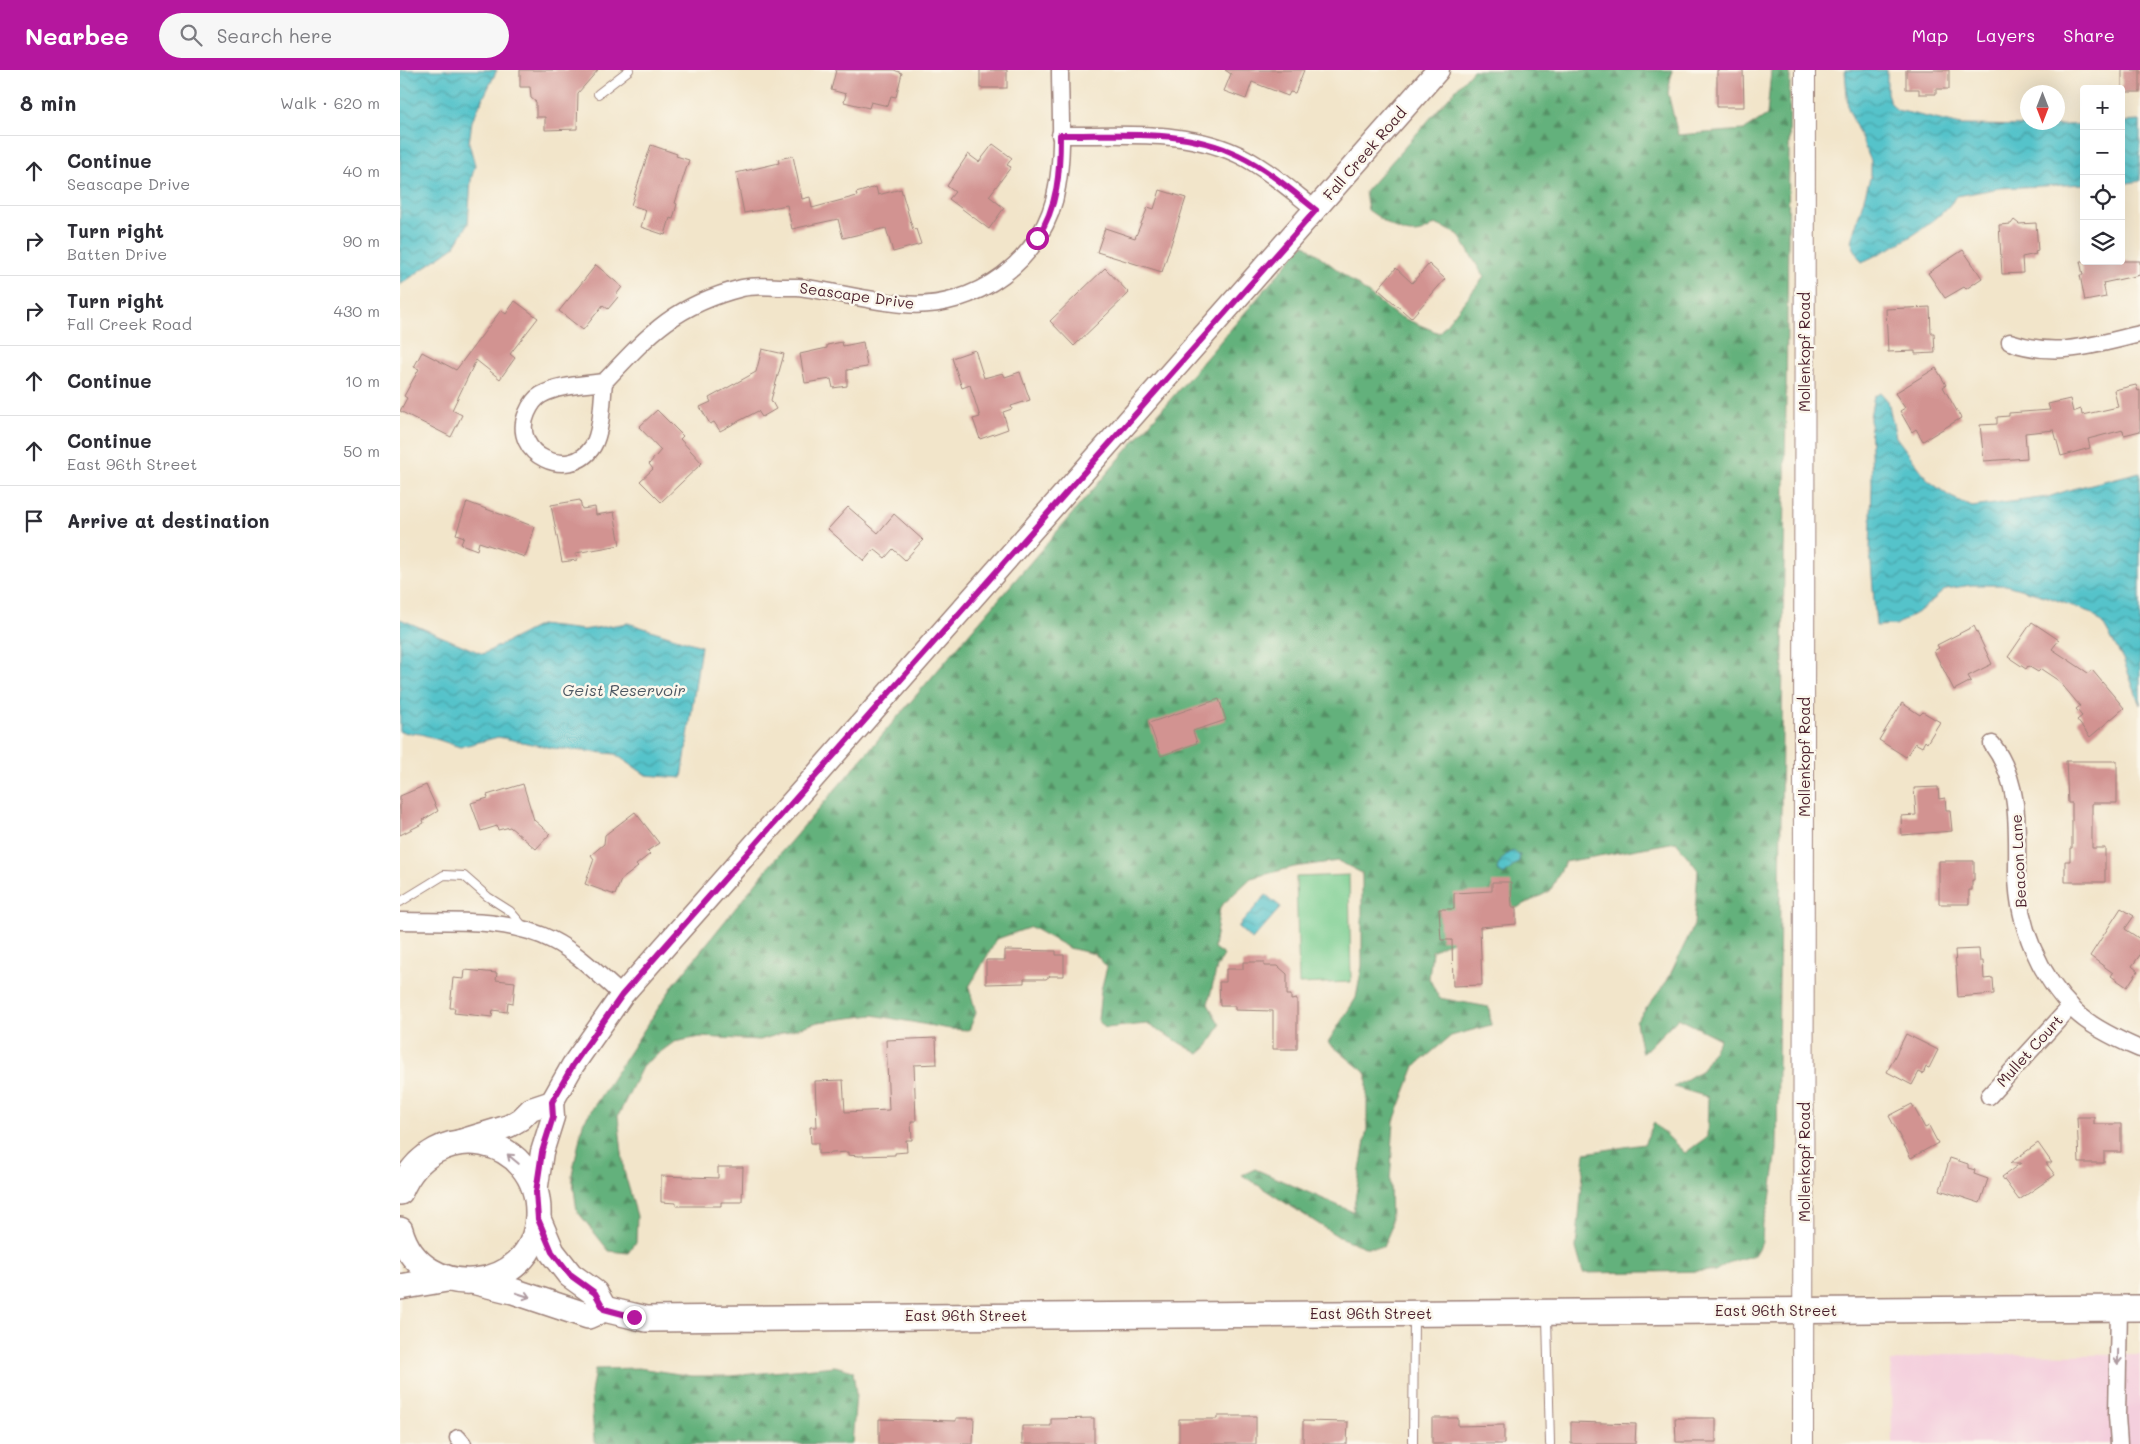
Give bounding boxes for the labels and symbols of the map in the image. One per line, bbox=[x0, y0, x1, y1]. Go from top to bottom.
north arrow bbox=[2020, 85, 2065, 130]
street label: Fall Creek Road bbox=[1318, 103, 1410, 204]
route start bbox=[1026, 227, 1049, 250]
street label: Seascape Drive bbox=[799, 277, 916, 313]
street label: Mollenkopf Road bbox=[1794, 292, 1814, 412]
water label: Geist Reservoir bbox=[562, 679, 686, 700]
street label: Mollenkopf Road bbox=[1794, 697, 1814, 817]
street label: Beacon Lane bbox=[2006, 814, 2030, 908]
street label: Mullet Court bbox=[1992, 1010, 2067, 1091]
street label: Mollenkopf Road bbox=[1794, 1102, 1814, 1222]
one-way arrow bbox=[507, 1153, 520, 1164]
one-way arrow bbox=[514, 1290, 530, 1300]
street label: East 96th Street bbox=[1715, 1300, 1837, 1320]
street label: East 96th Street bbox=[1310, 1303, 1432, 1323]
street label: East 96th Street bbox=[905, 1305, 1027, 1325]
route end bbox=[623, 1306, 646, 1329]
one-way arrow bbox=[2113, 1349, 2122, 1365]

